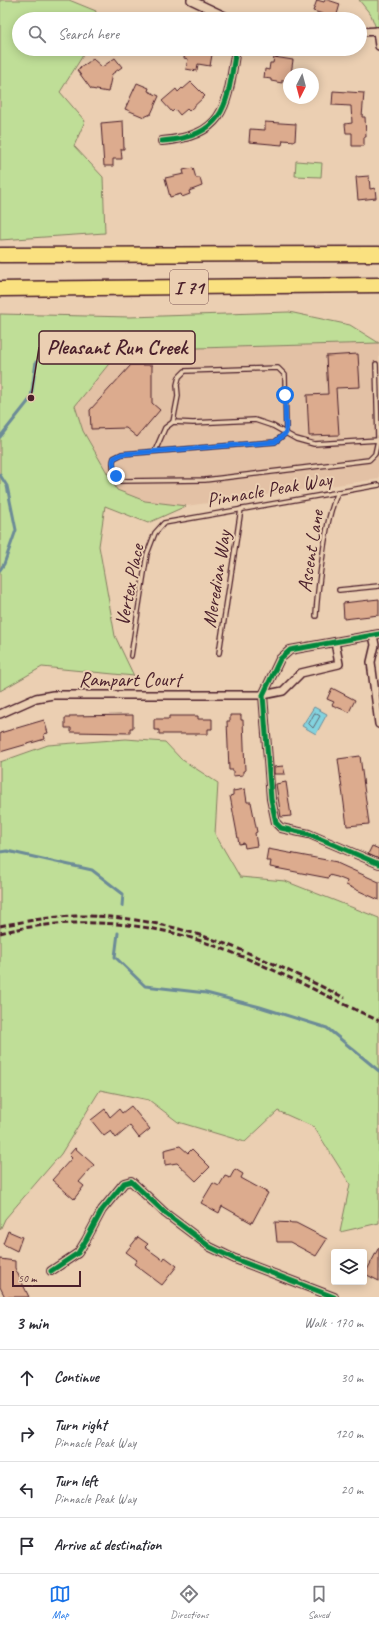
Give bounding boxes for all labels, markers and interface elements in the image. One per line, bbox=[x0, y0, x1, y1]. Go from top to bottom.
search box bbox=[12, 12, 367, 56]
icon: search bbox=[26, 23, 48, 45]
text: Search here bbox=[58, 25, 119, 44]
north arrow bbox=[283, 68, 319, 104]
road number: I 71 bbox=[170, 270, 208, 304]
callout: Pleasant Run Creek bbox=[39, 331, 195, 364]
text: Pleasant Run Creek bbox=[47, 334, 189, 360]
route start bbox=[276, 386, 294, 404]
street label: Pinnacle Peak Way bbox=[205, 466, 336, 513]
route end bbox=[107, 467, 125, 485]
street label: Ascent Lane bbox=[292, 507, 330, 594]
street label: Meredian Way bbox=[196, 527, 237, 629]
street label: Vertex Place bbox=[109, 541, 150, 628]
street label: Rampart Court bbox=[79, 667, 185, 692]
map controls bbox=[331, 1249, 367, 1285]
button: layers bbox=[331, 1249, 367, 1285]
scale bar bbox=[12, 1269, 81, 1288]
text: 50 m bbox=[18, 1271, 37, 1285]
text: 3 min bbox=[16, 1313, 49, 1334]
text: Walk · 170 m bbox=[304, 1315, 363, 1331]
icon: ahead bbox=[16, 1367, 38, 1389]
text: Continue bbox=[54, 1368, 99, 1387]
text: 30 m bbox=[341, 1370, 363, 1386]
text: Turn right bbox=[54, 1416, 107, 1435]
icon: right bbox=[16, 1423, 38, 1445]
text: 120 m bbox=[335, 1426, 363, 1442]
text: Pinnacle Peak Way bbox=[54, 1435, 136, 1451]
text: Turn left bbox=[54, 1472, 97, 1491]
icon: left bbox=[16, 1479, 38, 1501]
text: 20 m bbox=[341, 1482, 363, 1498]
text: Pinnacle Peak Way bbox=[54, 1491, 136, 1507]
icon: arrive bbox=[16, 1535, 38, 1557]
text: Arrive at destination bbox=[54, 1536, 161, 1555]
tab: Map bbox=[49, 1583, 71, 1621]
tab: Directions bbox=[170, 1583, 209, 1621]
tab: Saved bbox=[308, 1583, 330, 1621]

